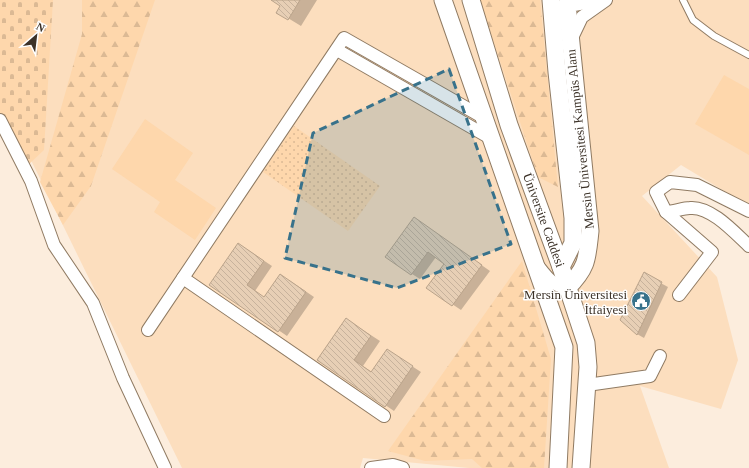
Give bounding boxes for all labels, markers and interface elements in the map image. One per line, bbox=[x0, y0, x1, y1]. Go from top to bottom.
north arrow bbox=[16, 16, 56, 56]
text: N bbox=[34, 20, 47, 34]
street label: Mersin Üniversitesi Kampüs Alanı bbox=[563, 48, 597, 230]
street label: Üniversite Caddesi bbox=[520, 171, 568, 270]
place label: Mersin Üniversitesi İtfaiyesi bbox=[524, 287, 627, 317]
public building icon: Mersin Üniversitesi İtfaiyesi bbox=[630, 290, 652, 312]

